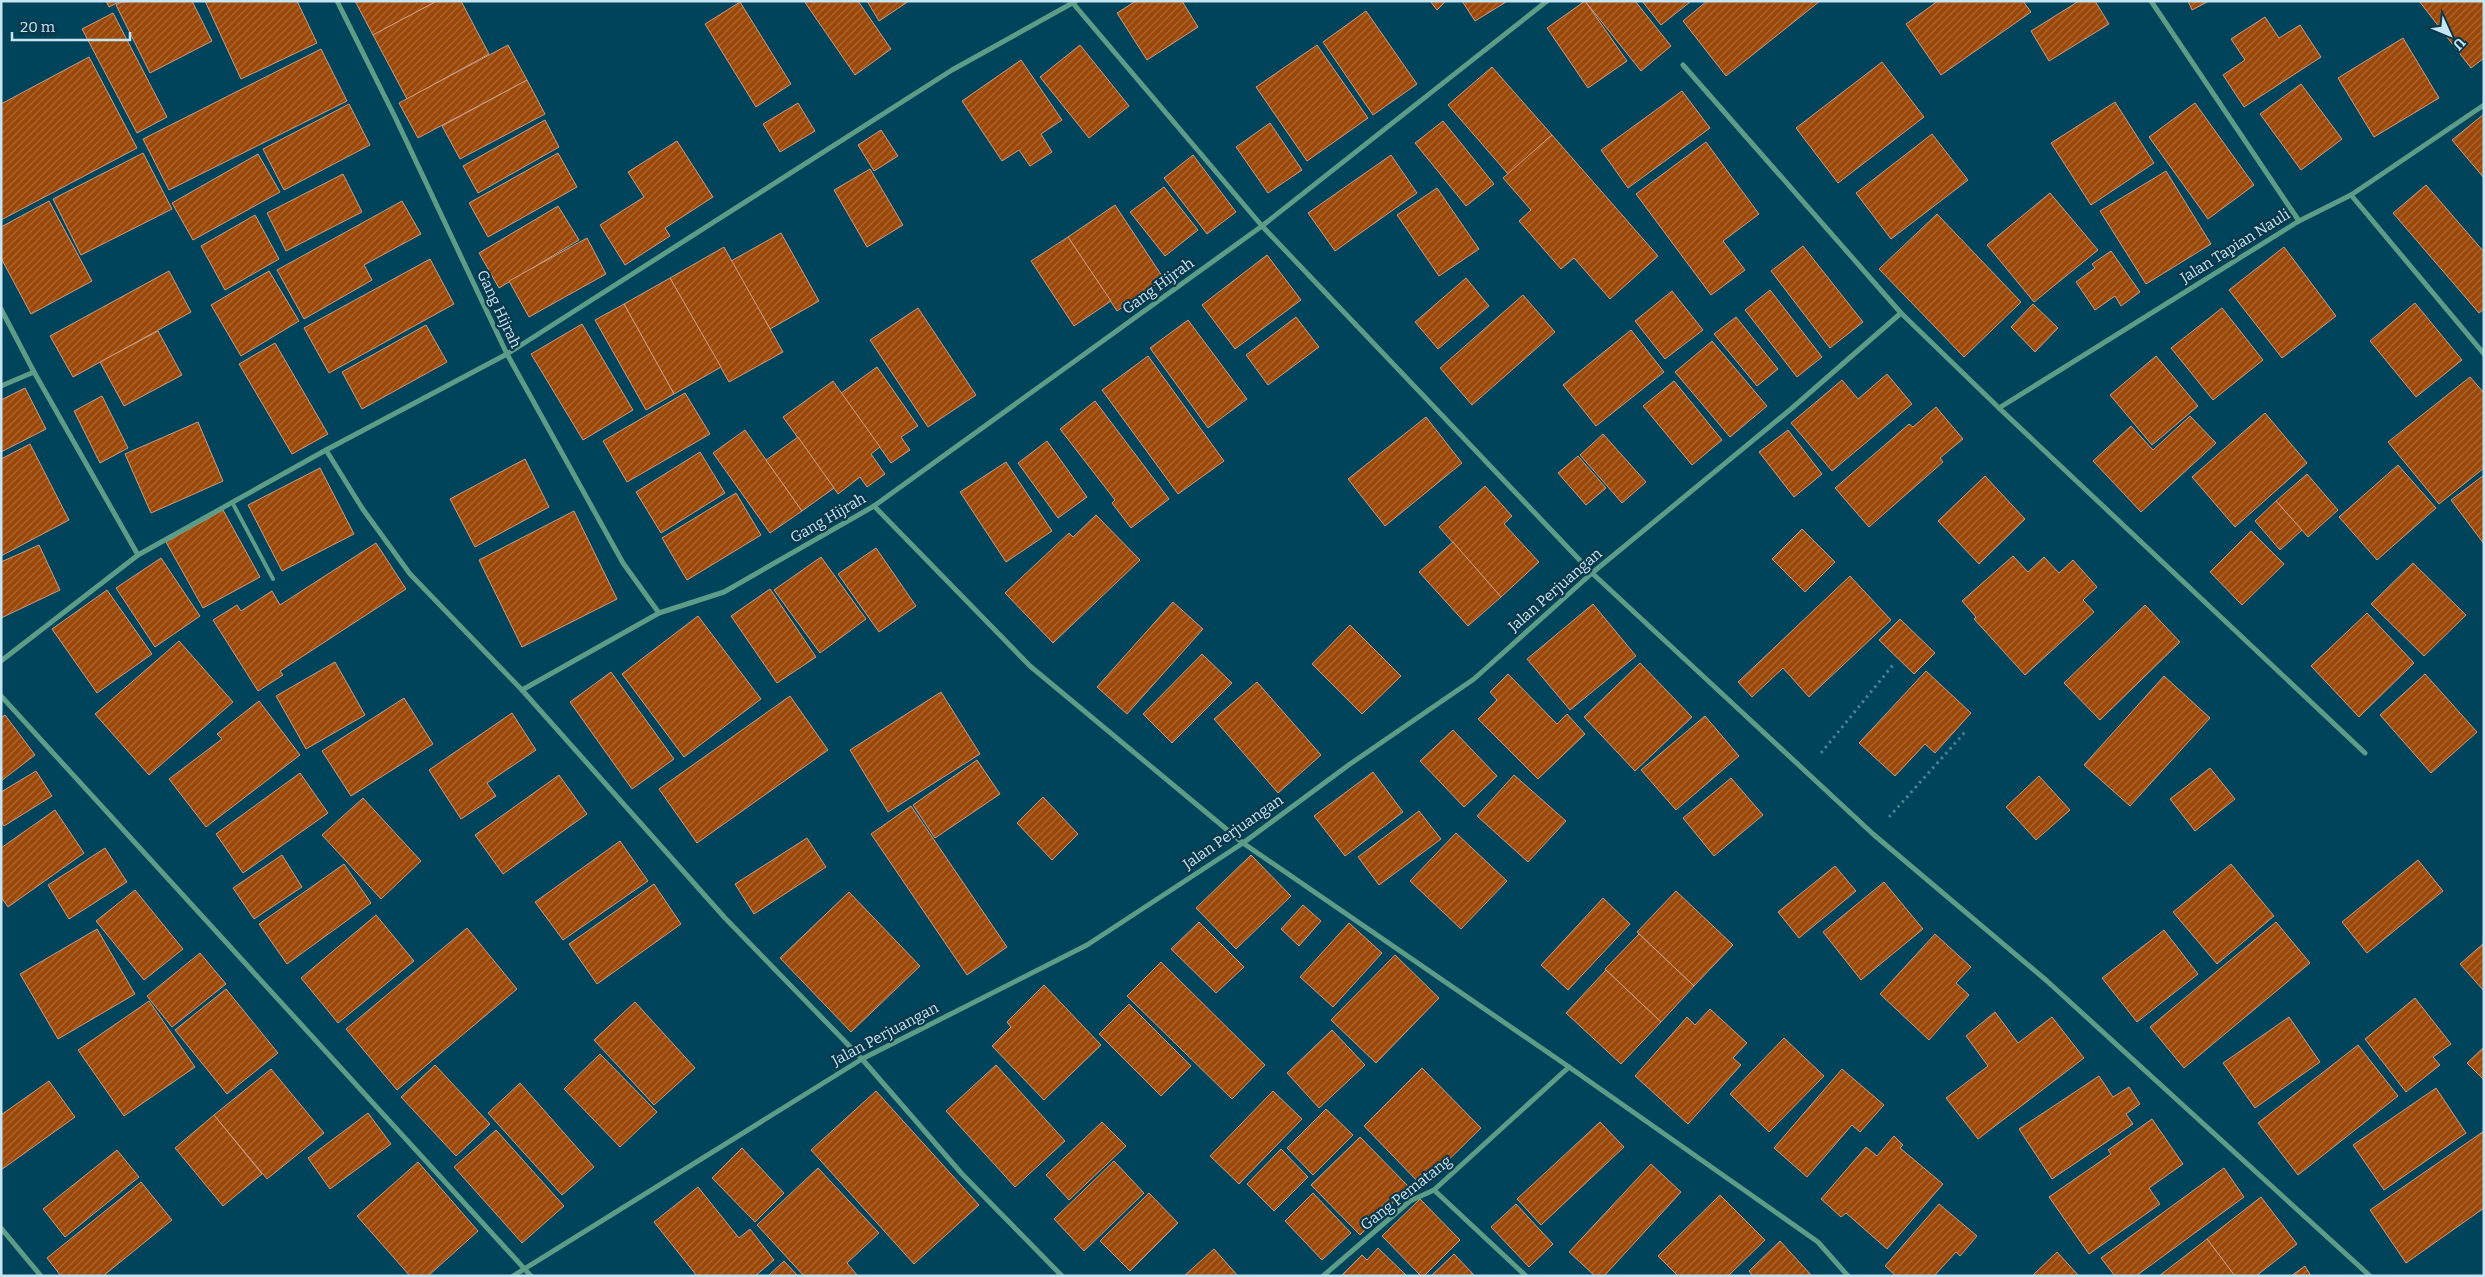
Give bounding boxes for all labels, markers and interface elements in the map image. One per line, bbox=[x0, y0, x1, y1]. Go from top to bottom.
scale bar bbox=[12, 10, 130, 42]
north arrow bbox=[2425, 10, 2475, 60]
text: 20 m bbox=[20, 18, 56, 36]
text: U bbox=[2449, 34, 2469, 54]
street label: Jalan Tapian Nauli bbox=[2176, 205, 2293, 287]
street label: Gang Hijrah bbox=[1119, 254, 1198, 318]
street label: Gang Hijrah bbox=[473, 267, 525, 352]
street label: Gang Hijrah bbox=[787, 489, 870, 547]
street label: Jalan Perjuangan bbox=[1504, 544, 1606, 636]
street label: Jalan Perjuangan bbox=[1179, 790, 1287, 874]
street label: Jalan Perjuangan bbox=[828, 998, 942, 1070]
street label: Gang Pematang bbox=[1357, 1152, 1455, 1234]

